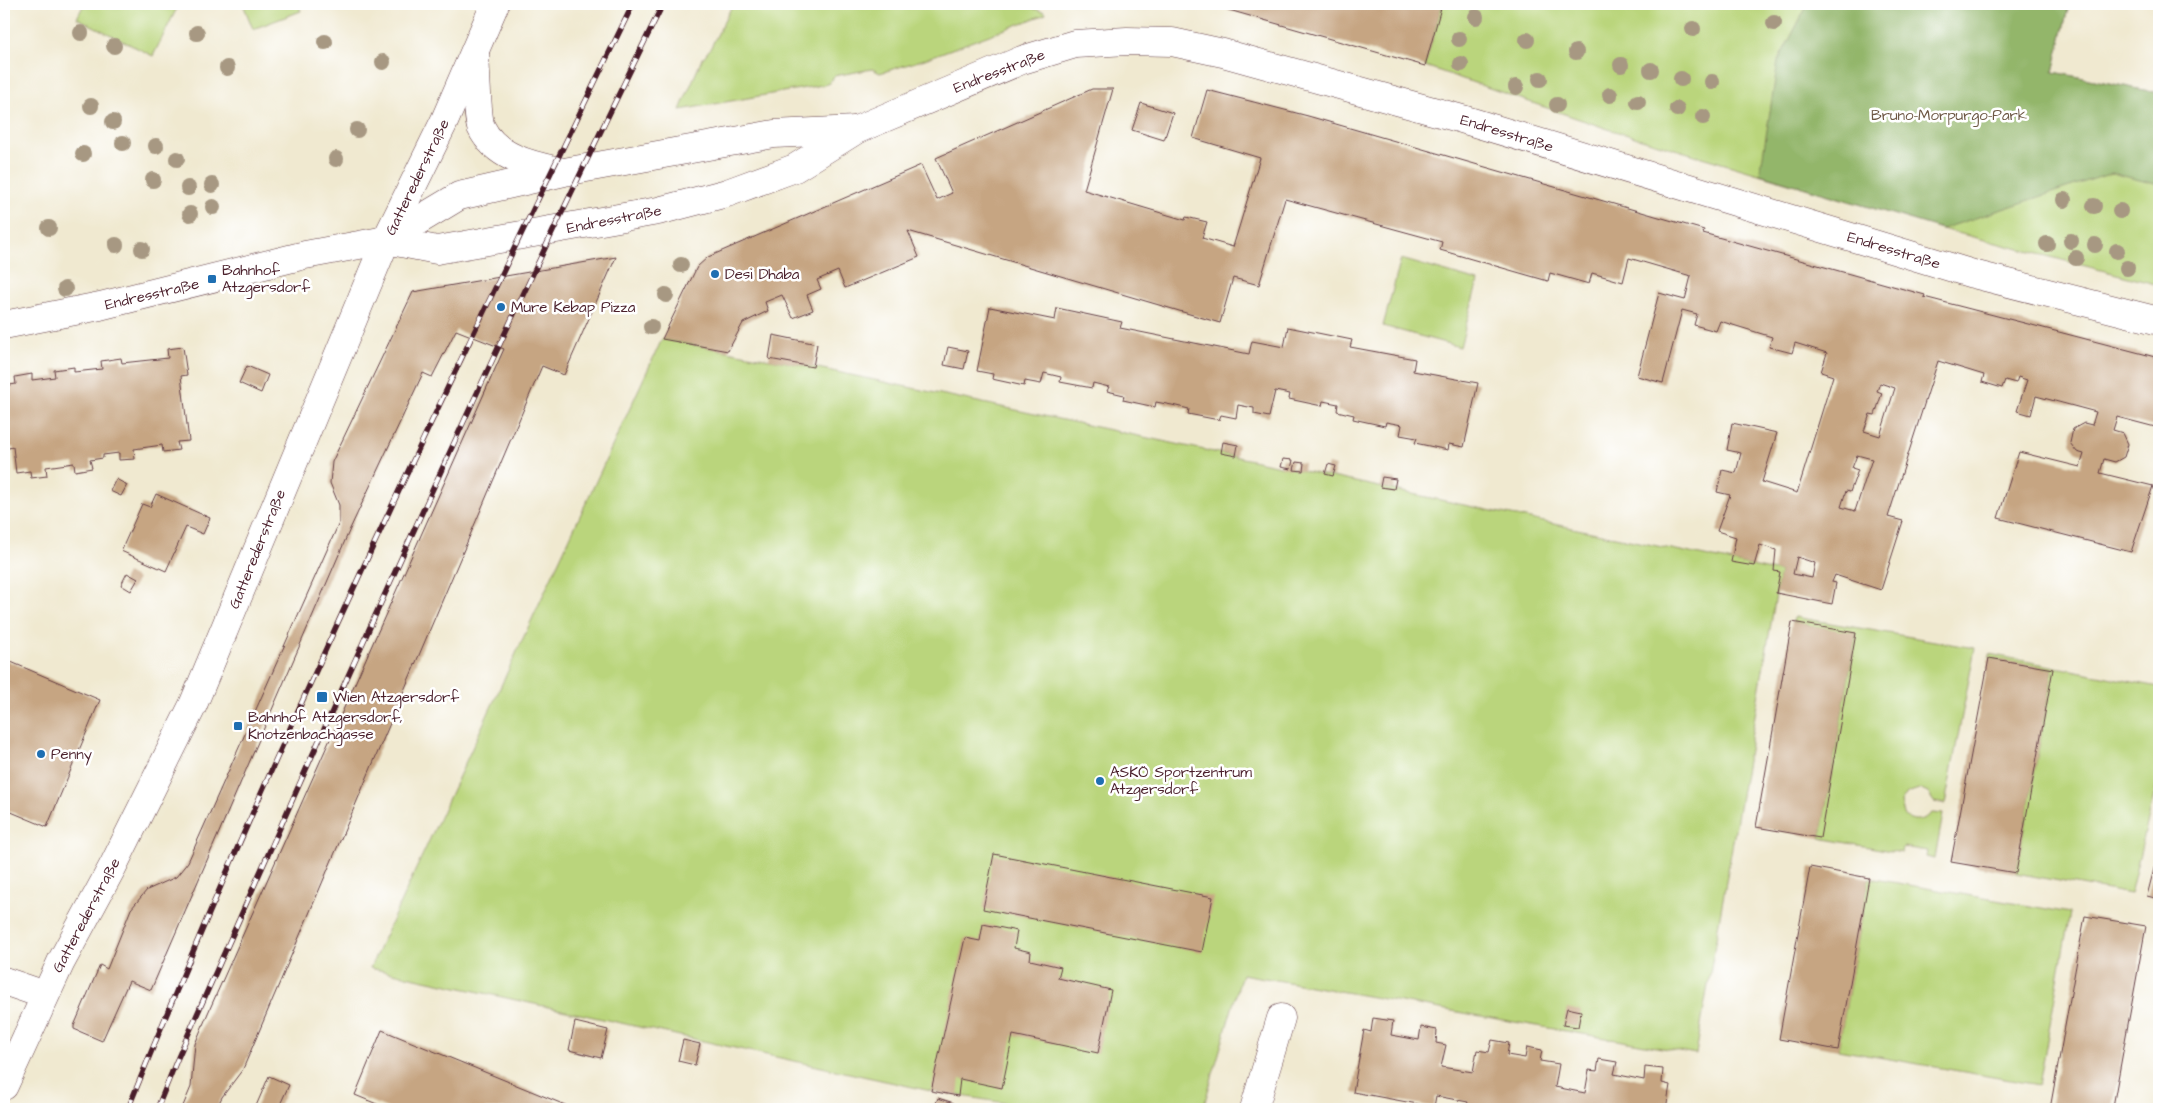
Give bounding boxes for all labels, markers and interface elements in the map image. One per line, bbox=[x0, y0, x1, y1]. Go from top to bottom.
street label: Endresstraße bbox=[950, 44, 1048, 99]
park label: Bruno-Morpurgo-Park bbox=[1871, 105, 2027, 127]
street label: Endresstraße bbox=[1458, 109, 1556, 158]
street label: Gatterederstraße bbox=[380, 116, 455, 239]
street label: Endresstraße bbox=[565, 200, 663, 239]
street label: Endresstraße bbox=[1845, 226, 1943, 275]
place label: Bahnhof Atzgersdorf bbox=[222, 260, 310, 299]
place label: Desi Dhaba bbox=[725, 264, 800, 285]
marker: Desi Dhaba bbox=[709, 268, 721, 280]
street label: Endresstraße bbox=[103, 273, 201, 316]
marker: Bahnhof Atzgersdorf bbox=[206, 273, 218, 285]
place label: Mure Kebap Pizza bbox=[511, 297, 636, 318]
marker: Mure Kebap Pizza bbox=[495, 301, 507, 313]
street label: Gatterederstraße bbox=[224, 486, 291, 612]
place label: Wien Atzgersdorf bbox=[333, 687, 459, 709]
marker: Wien Atzgersdorf bbox=[315, 690, 329, 704]
place label: Bahnhof Atzgersdorf, Knotzenbachgasse bbox=[248, 707, 403, 746]
marker: Bahnhof Atzgersdorf, Knotzenbachgasse bbox=[232, 720, 244, 732]
place label: Penny bbox=[51, 744, 92, 766]
marker: Penny bbox=[35, 748, 47, 760]
place label: ASKÖ Sportzentrum Atzgersdorf bbox=[1110, 762, 1252, 801]
marker: ASKÖ Sportzentrum Atzgersdorf bbox=[1094, 775, 1106, 787]
street label: Gatterederstraße bbox=[47, 854, 126, 976]

